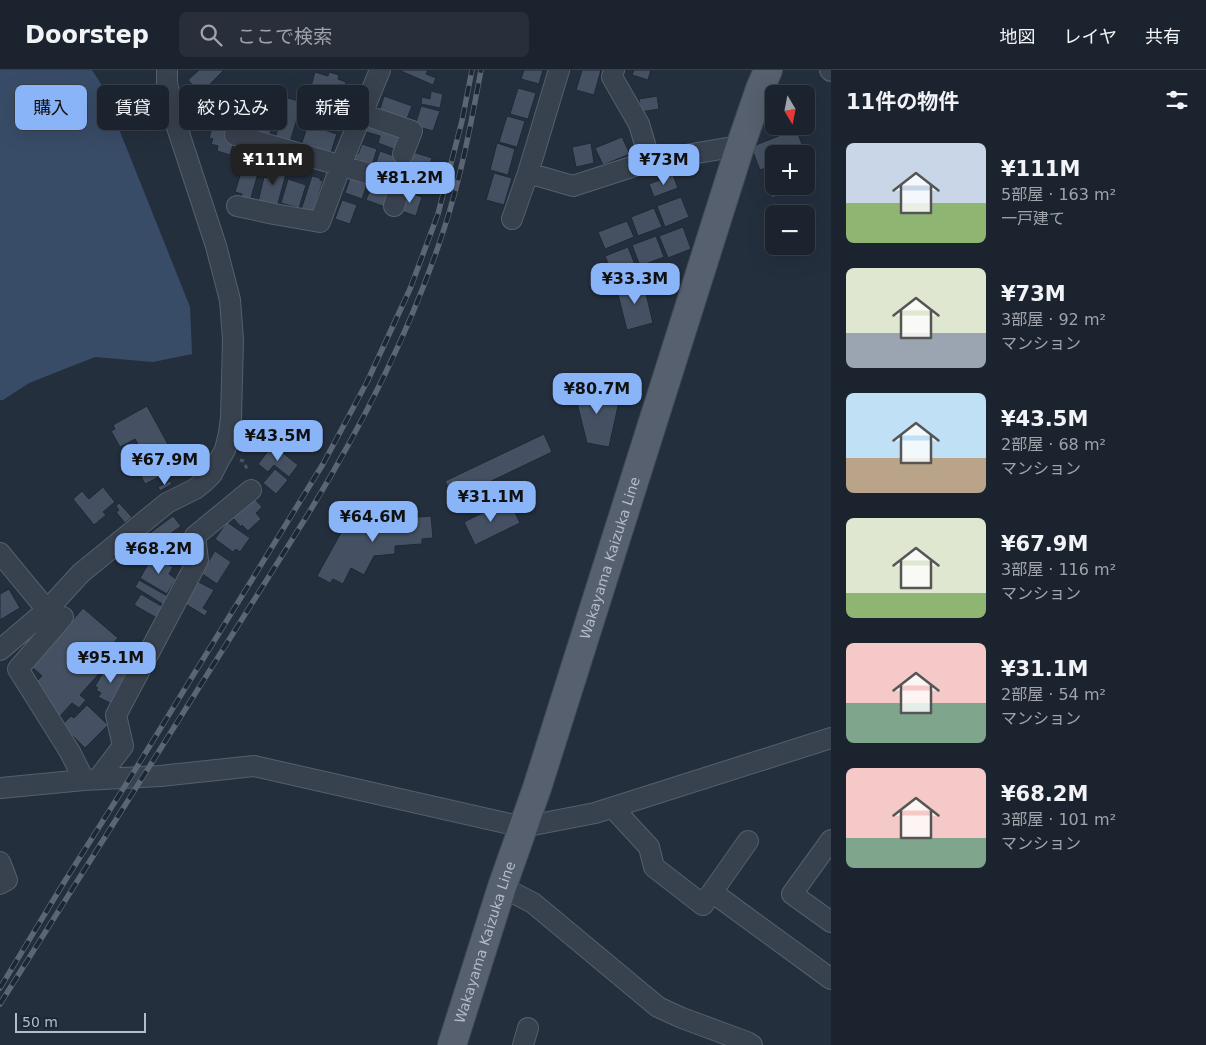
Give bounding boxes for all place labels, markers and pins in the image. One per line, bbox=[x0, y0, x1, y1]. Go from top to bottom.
pin: ¥111M bbox=[238, 144, 308, 186]
pin: ¥73M bbox=[634, 144, 694, 186]
pin: ¥81.2M bbox=[369, 162, 451, 204]
pin: ¥33.3M bbox=[594, 262, 676, 305]
pin: ¥80.7M bbox=[556, 372, 638, 415]
pin: ¥43.5M bbox=[237, 420, 319, 462]
pin: ¥67.9M bbox=[124, 444, 206, 486]
pin: ¥31.1M bbox=[450, 480, 532, 523]
pin: ¥64.6M bbox=[332, 500, 414, 543]
pin: ¥68.2M bbox=[118, 532, 200, 575]
pin: ¥95.1M bbox=[70, 642, 152, 684]

